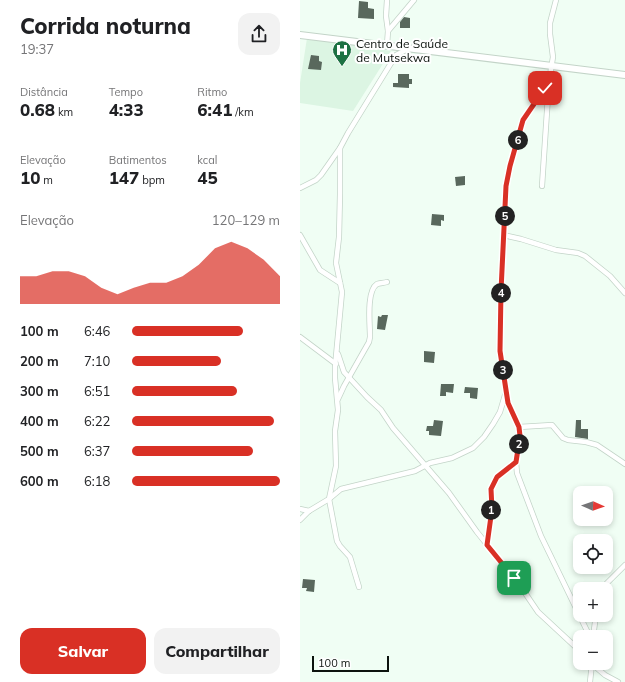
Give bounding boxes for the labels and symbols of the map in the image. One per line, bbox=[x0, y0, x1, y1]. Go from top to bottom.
place label: Centro de Saúde de Mutsekwa bbox=[356, 36, 448, 65]
hospital icon: Centro de Saúde de Mutsekwa bbox=[331, 39, 353, 67]
pin bbox=[528, 71, 562, 105]
pin: 6 bbox=[508, 130, 528, 150]
pin: 5 bbox=[495, 206, 515, 226]
pin: 4 bbox=[491, 283, 511, 303]
pin: 3 bbox=[493, 360, 513, 380]
pin: 2 bbox=[509, 434, 529, 454]
north arrow bbox=[573, 486, 613, 526]
pin: 1 bbox=[481, 500, 501, 520]
pin bbox=[497, 561, 531, 595]
scale bar bbox=[312, 654, 389, 673]

